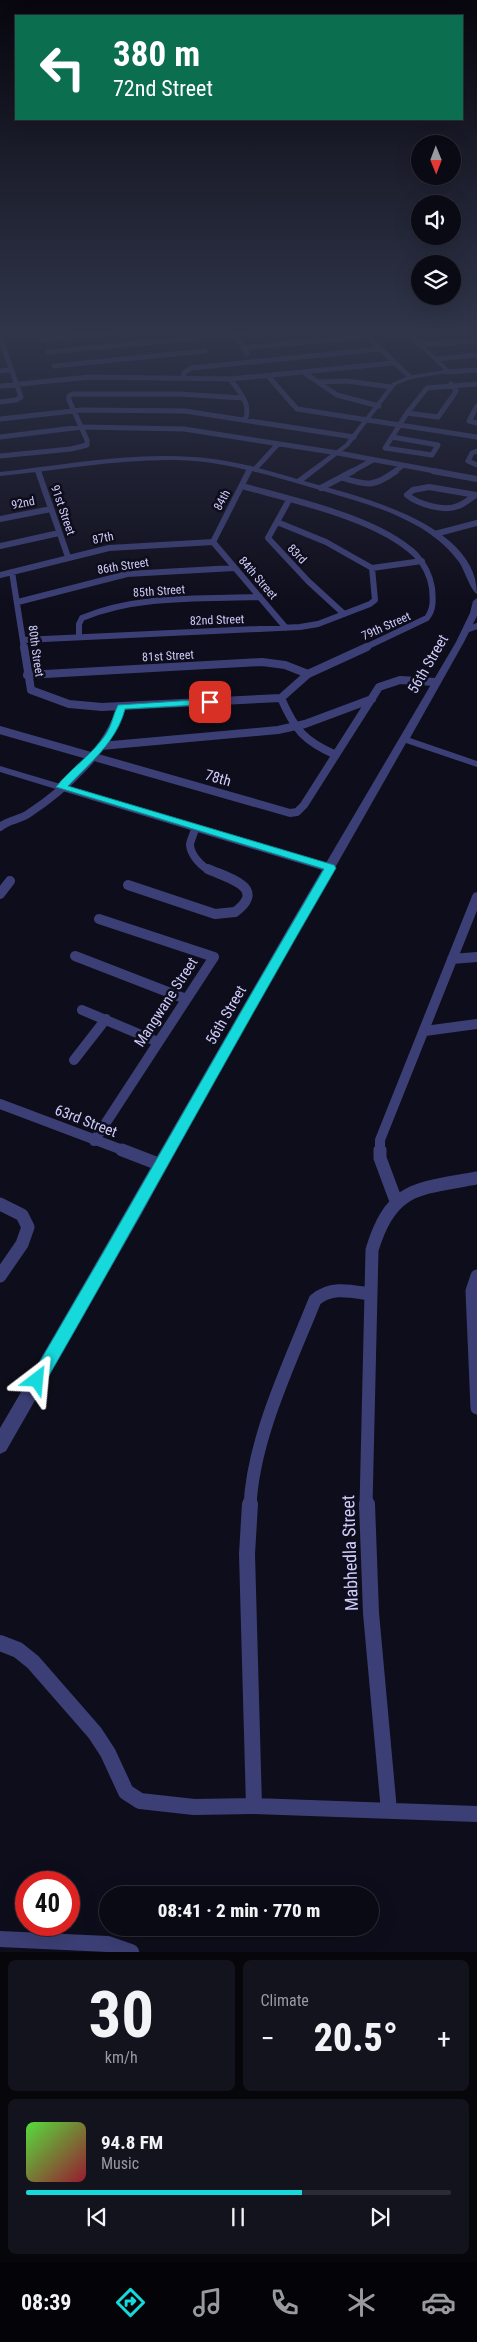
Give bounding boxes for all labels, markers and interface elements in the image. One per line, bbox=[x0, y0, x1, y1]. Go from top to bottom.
text: 380 m bbox=[113, 34, 200, 75]
icon: left bbox=[30, 35, 95, 100]
text: 72nd Street bbox=[113, 76, 213, 101]
north arrow bbox=[411, 135, 461, 185]
map controls bbox=[411, 135, 461, 305]
button: sound bbox=[411, 195, 461, 245]
button: layers bbox=[411, 255, 461, 305]
street label: 91st Street bbox=[48, 483, 78, 537]
street label: 84th bbox=[211, 487, 233, 513]
street label: 92nd bbox=[10, 494, 36, 512]
street label: 87th bbox=[91, 529, 115, 547]
street label: 83rd bbox=[285, 541, 309, 567]
street label: 84th Street bbox=[236, 554, 281, 603]
street label: 86th Street bbox=[96, 555, 150, 577]
street label: 85th Street bbox=[133, 582, 186, 600]
street label: 79th Street bbox=[359, 609, 413, 643]
street label: 82nd Street bbox=[190, 612, 245, 628]
street label: 80th Street bbox=[25, 624, 47, 678]
street label: 56th Street bbox=[404, 631, 452, 697]
street label: 81st Street bbox=[142, 648, 195, 664]
pin bbox=[189, 681, 231, 723]
icon: arrive bbox=[196, 688, 224, 716]
street label: 78th bbox=[203, 766, 233, 790]
street label: Mangwane Street bbox=[130, 954, 202, 1050]
street label: 56th Street bbox=[202, 982, 250, 1048]
street label: 63rd Street bbox=[52, 1101, 120, 1141]
position arrow bbox=[10, 1353, 62, 1405]
street label: Mabhedla Street bbox=[337, 1495, 362, 1611]
speed limit sign: 40 bbox=[15, 1871, 80, 1936]
text: 08:41 · 2 min · 770 m bbox=[158, 1899, 320, 1922]
text: 30 bbox=[88, 1977, 154, 2053]
text: Climate bbox=[261, 1991, 309, 2010]
text: 20.5° bbox=[314, 2016, 398, 2060]
text: − bbox=[261, 2022, 275, 2055]
text: + bbox=[437, 2022, 451, 2055]
text: km/h bbox=[105, 2048, 138, 2067]
text: 94.8 FM bbox=[101, 2131, 163, 2154]
text: Music bbox=[101, 2154, 139, 2173]
icon: previous bbox=[83, 2203, 111, 2231]
icon: pause bbox=[224, 2203, 252, 2231]
icon: next bbox=[366, 2203, 394, 2231]
icon: directions bbox=[113, 2285, 148, 2320]
icon: music bbox=[190, 2285, 225, 2320]
icon: phone bbox=[267, 2285, 302, 2320]
icon: climate bbox=[344, 2285, 379, 2320]
icon: car bbox=[421, 2285, 456, 2320]
text: 08:39 bbox=[21, 2290, 71, 2315]

